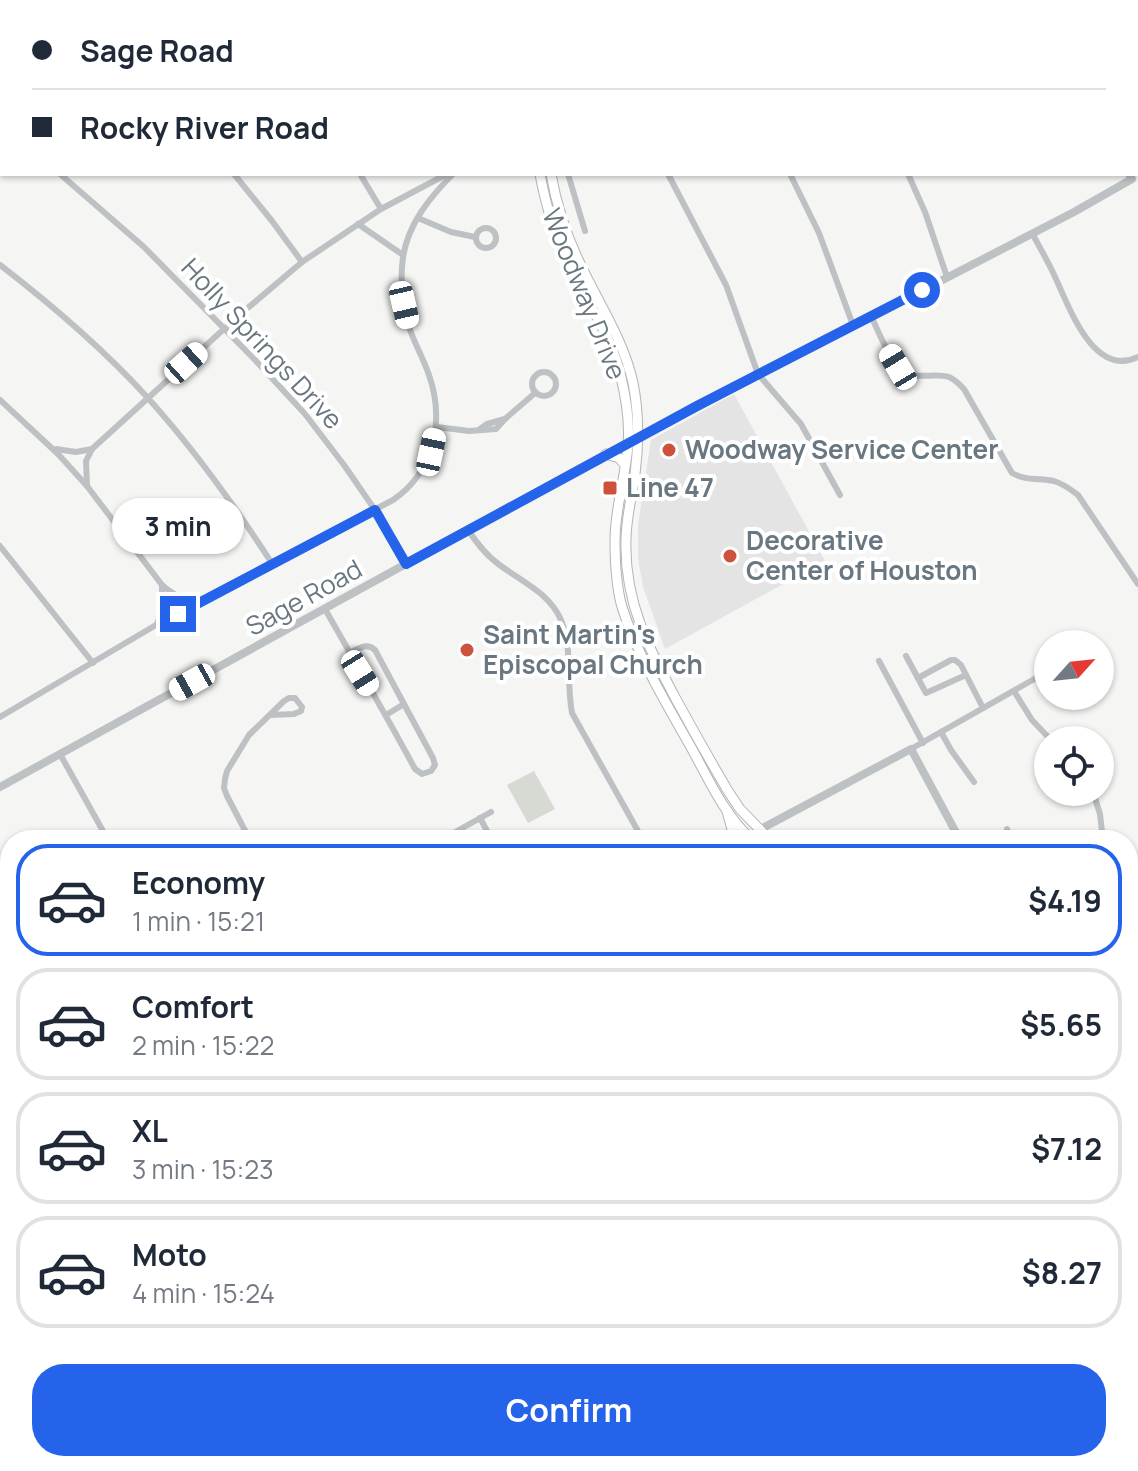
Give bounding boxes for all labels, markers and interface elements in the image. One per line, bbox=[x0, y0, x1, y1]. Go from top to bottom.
text: Sage Road bbox=[80, 30, 234, 71]
text: Rocky River Road bbox=[80, 107, 329, 148]
street label: Woodway Drive bbox=[534, 203, 636, 384]
street label: Holly Springs Drive bbox=[174, 250, 351, 437]
route start bbox=[904, 272, 940, 308]
car bbox=[387, 279, 421, 331]
car bbox=[160, 338, 212, 388]
car bbox=[875, 340, 921, 394]
car bbox=[414, 426, 448, 478]
place label: Woodway Service Center bbox=[685, 431, 999, 467]
marker: Woodway Service Center bbox=[660, 441, 678, 459]
place label: Line 47 bbox=[626, 469, 714, 505]
marker: Line 47 bbox=[601, 479, 619, 497]
callout: 3 min bbox=[112, 498, 244, 554]
text: 3 min bbox=[144, 508, 212, 544]
place label: Decorative Center of Houston bbox=[746, 522, 978, 588]
marker: Decorative Center of Houston bbox=[721, 547, 739, 565]
street label: Sage Road bbox=[239, 550, 368, 644]
route end bbox=[160, 596, 196, 632]
place label: Saint Martin's Episcopal Church bbox=[483, 616, 703, 682]
north arrow bbox=[1034, 630, 1114, 710]
map controls bbox=[1034, 630, 1114, 806]
marker: Saint Martin's Episcopal Church bbox=[458, 641, 476, 659]
car bbox=[337, 646, 383, 700]
car bbox=[165, 660, 219, 704]
button: locate bbox=[1034, 726, 1114, 806]
text: Economy bbox=[132, 862, 265, 903]
icon: car bbox=[36, 864, 108, 936]
text: $4.19 bbox=[1028, 880, 1102, 921]
text: 1 min · 15:21 bbox=[132, 903, 265, 939]
text: Comfort bbox=[132, 986, 254, 1027]
icon: car bbox=[36, 988, 108, 1060]
text: $5.65 bbox=[1020, 1004, 1102, 1045]
text: 2 min · 15:22 bbox=[132, 1027, 274, 1063]
text: XL bbox=[132, 1110, 168, 1151]
icon: car bbox=[36, 1112, 108, 1184]
text: $7.12 bbox=[1031, 1128, 1102, 1169]
text: 3 min · 15:23 bbox=[132, 1151, 274, 1187]
text: Moto bbox=[132, 1234, 207, 1275]
icon: car bbox=[36, 1236, 108, 1308]
text: $8.27 bbox=[1022, 1252, 1102, 1293]
text: 4 min · 15:24 bbox=[132, 1275, 275, 1311]
button: Confirm bbox=[32, 1364, 1106, 1456]

